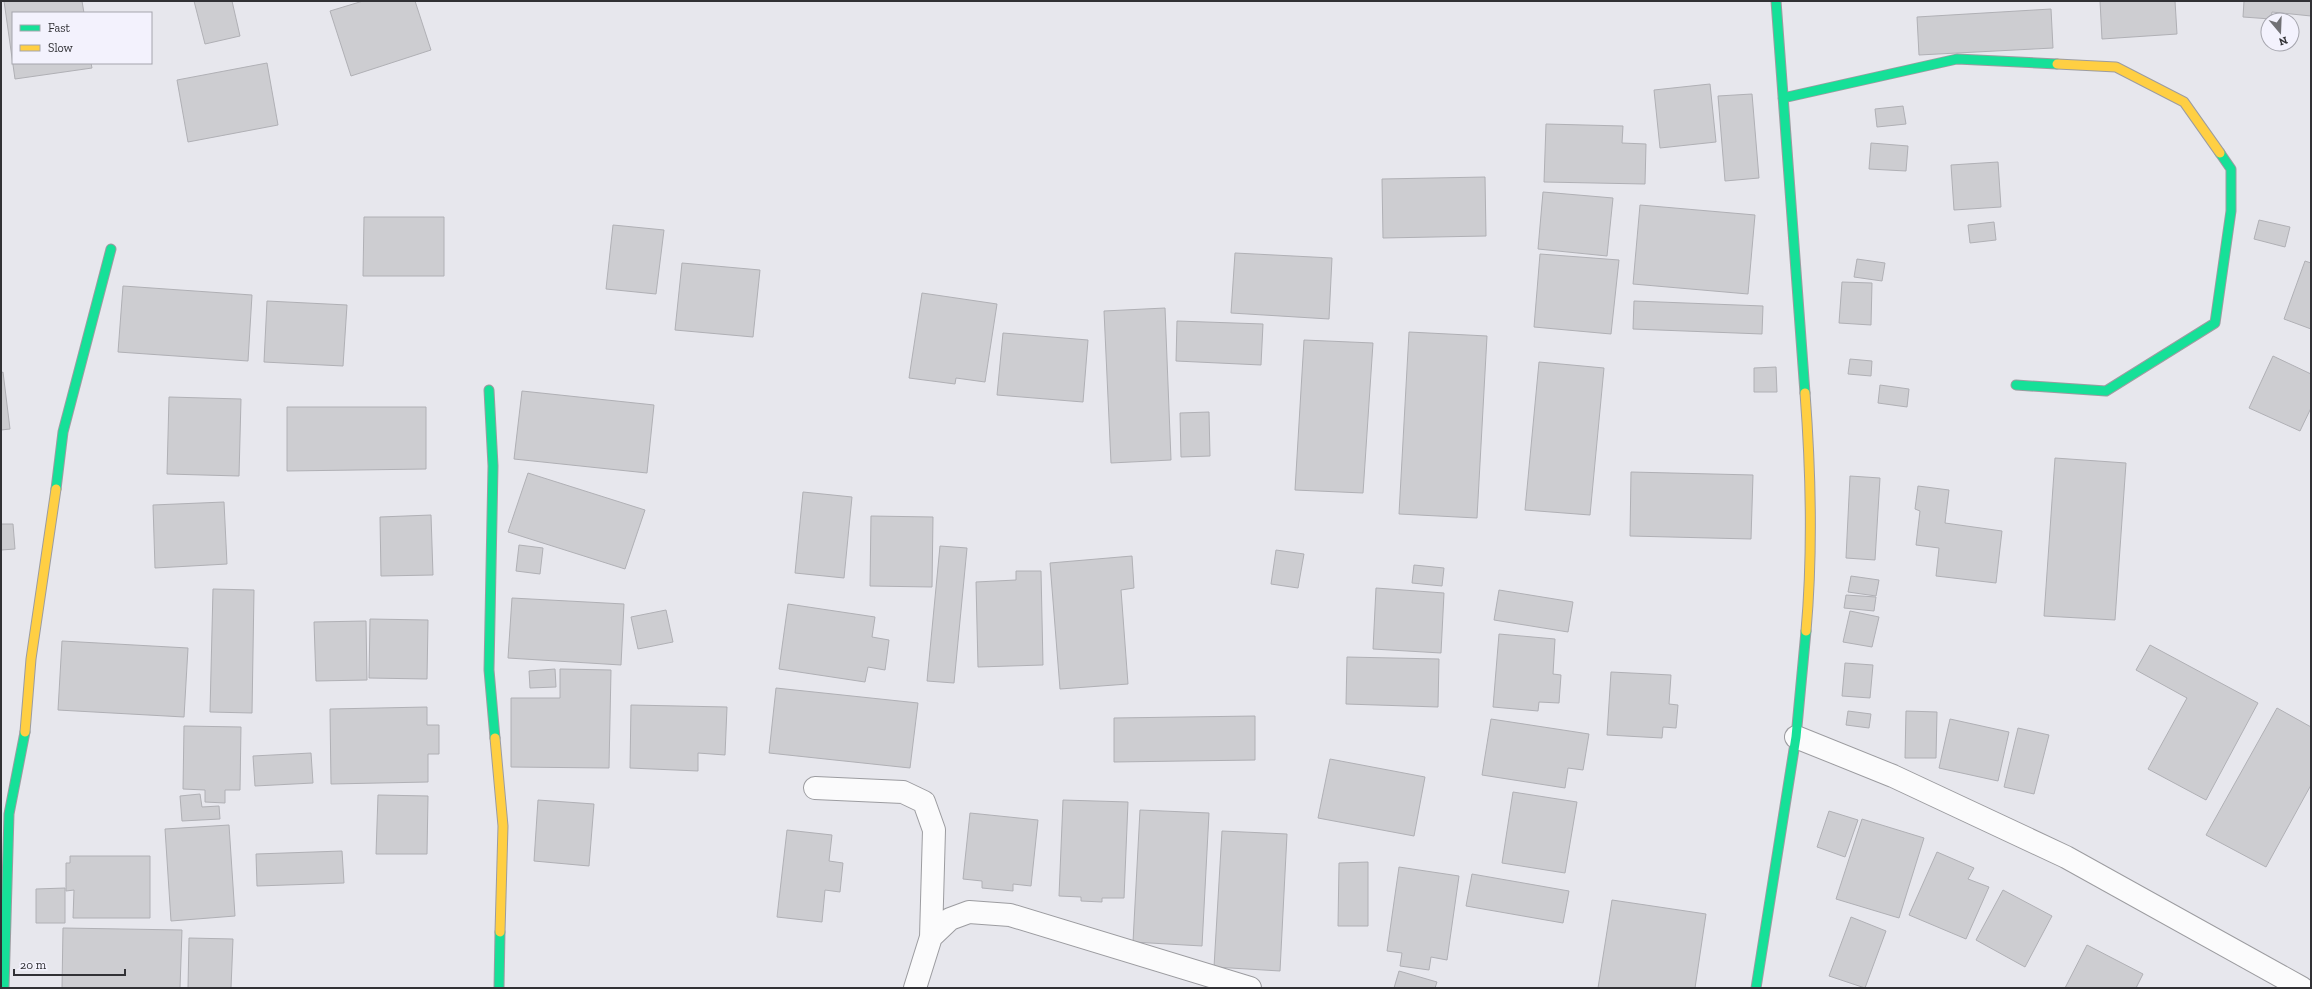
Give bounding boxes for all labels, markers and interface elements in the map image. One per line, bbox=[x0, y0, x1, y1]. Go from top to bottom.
legend bbox=[12, 12, 152, 64]
north arrow bbox=[2260, 12, 2300, 52]
text: Fast bbox=[48, 21, 71, 35]
text: N bbox=[2276, 33, 2289, 49]
text: Slow bbox=[48, 41, 74, 55]
scale bar bbox=[14, 951, 125, 977]
text: 20 m bbox=[20, 958, 47, 972]

